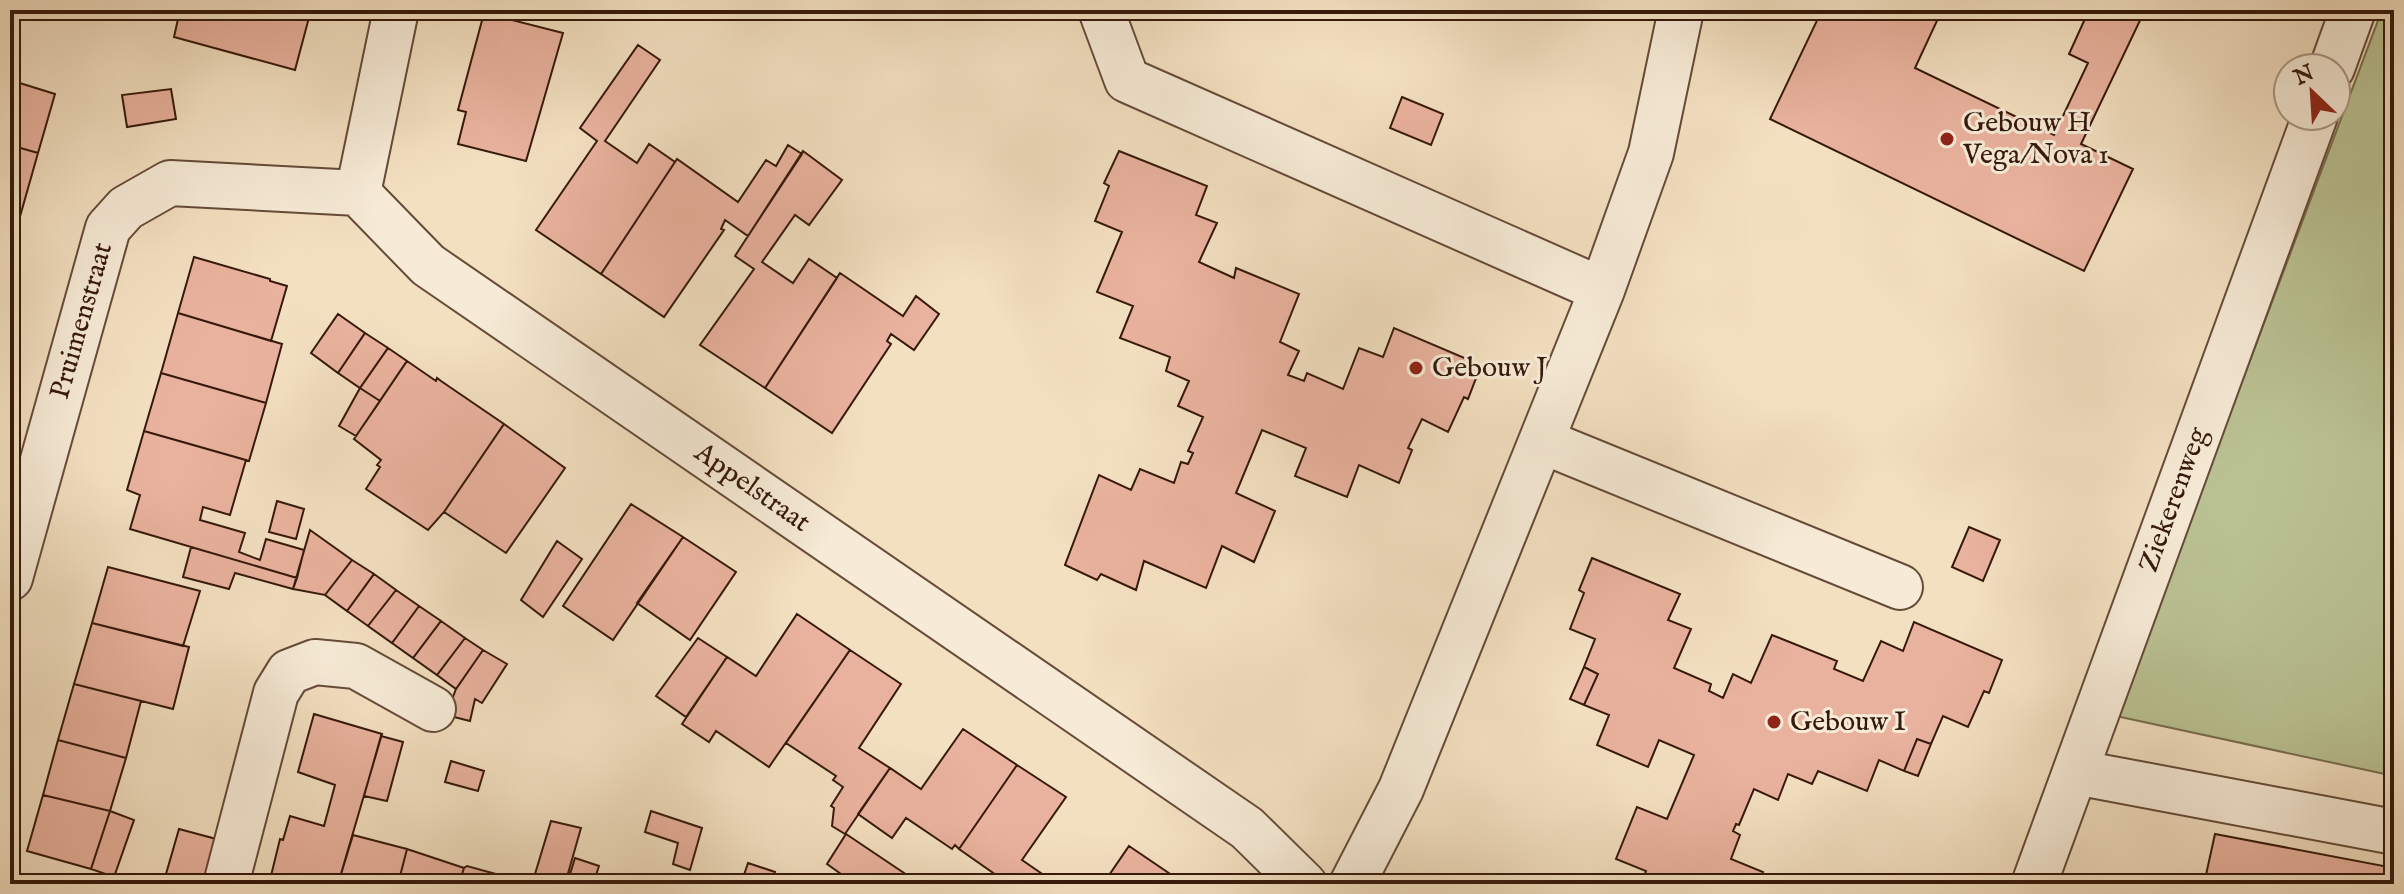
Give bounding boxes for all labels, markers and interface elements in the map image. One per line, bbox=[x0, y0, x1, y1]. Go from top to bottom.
north arrow bbox=[2272, 52, 2352, 132]
text: N bbox=[2289, 59, 2319, 93]
place label: Gebouw H Vega/Nova 1 bbox=[1962, 106, 2109, 173]
marker: Gebouw H Vega/Nova 1 bbox=[1938, 130, 1956, 148]
street label: Pruimenstraat bbox=[43, 238, 121, 403]
place label: Gebouw J bbox=[1432, 351, 1548, 386]
marker: Gebouw J bbox=[1407, 359, 1425, 377]
street label: Ziekerenweg bbox=[2132, 422, 2217, 577]
street label: Appelstraat bbox=[687, 435, 817, 541]
place label: Gebouw I bbox=[1790, 705, 1906, 740]
marker: Gebouw I bbox=[1765, 713, 1783, 731]

